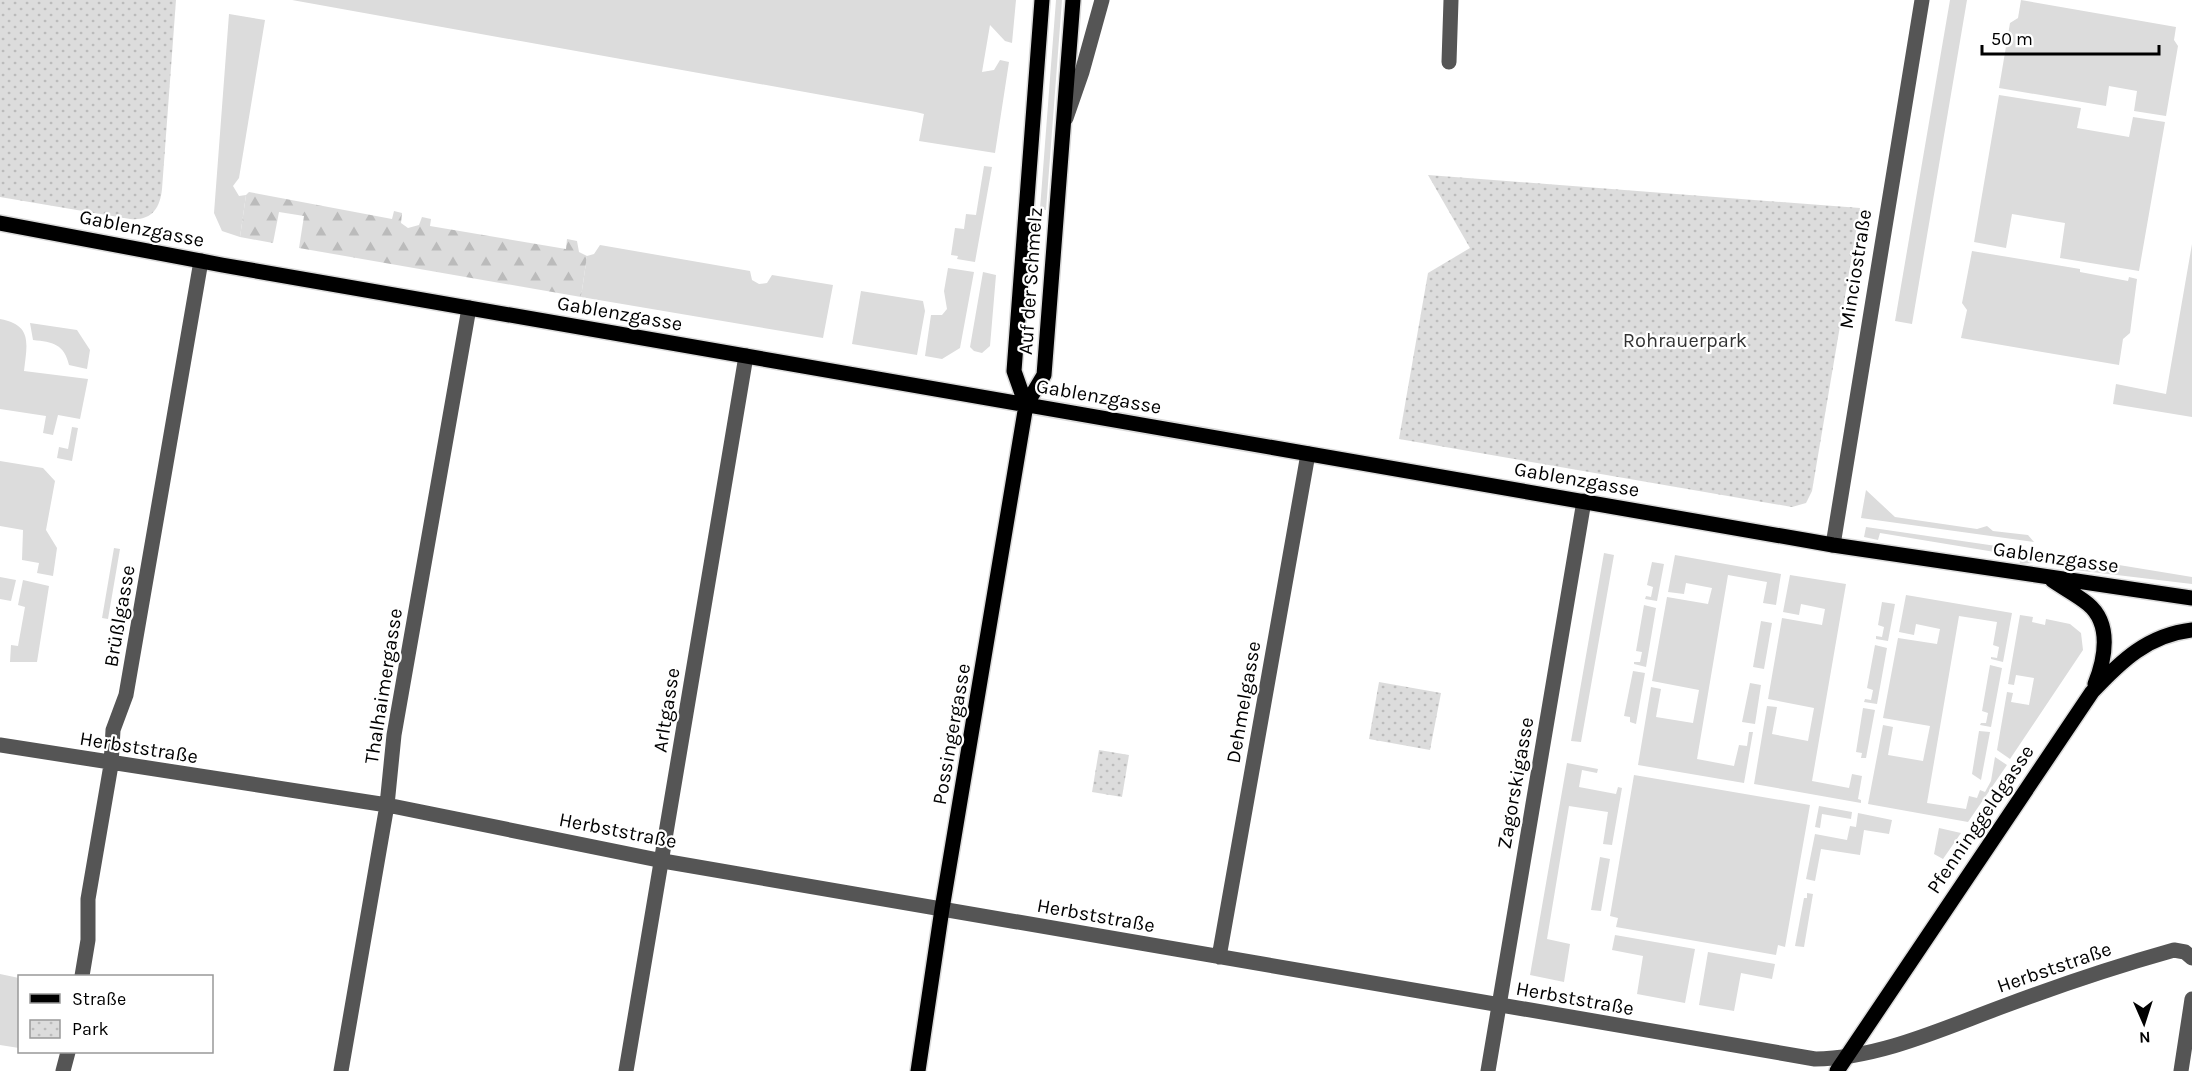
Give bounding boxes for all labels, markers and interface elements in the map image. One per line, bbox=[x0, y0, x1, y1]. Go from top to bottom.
scale bar bbox=[1982, 18, 2159, 56]
text: 50 m bbox=[1991, 28, 2033, 50]
street label: Gablenzgasse bbox=[77, 205, 206, 252]
street label: Auf der Schmelz bbox=[1014, 206, 1047, 356]
street label: Minciostraße bbox=[1835, 208, 1876, 331]
street label: Gablenzgasse bbox=[555, 291, 684, 336]
park label: Rohrauerpark bbox=[1623, 329, 1747, 352]
street label: Gablenzgasse bbox=[1034, 374, 1163, 419]
street label: Gablenzgasse bbox=[1512, 457, 1641, 502]
street label: Gablenzgasse bbox=[1992, 537, 2120, 578]
street label: Brüßlgasse bbox=[99, 563, 140, 669]
street label: Thalhaimergasse bbox=[360, 607, 407, 766]
street label: Dehmelgasse bbox=[1221, 639, 1266, 765]
street label: Possingergasse bbox=[928, 662, 975, 807]
street label: Arltgasse bbox=[648, 666, 685, 754]
street label: Zagorskigasse bbox=[1493, 715, 1538, 851]
street label: Herbststraße bbox=[78, 727, 200, 768]
street label: Pfenninggeldgasse bbox=[1922, 741, 2039, 898]
street label: Herbststraße bbox=[557, 808, 679, 853]
street label: Herbststraße bbox=[1035, 894, 1157, 937]
street label: Herbststraße bbox=[1994, 937, 2114, 998]
legend bbox=[18, 975, 213, 1053]
street label: Herbststraße bbox=[1514, 977, 1636, 1020]
text: Straße bbox=[72, 988, 126, 1010]
north arrow bbox=[2114, 993, 2174, 1053]
text: Park bbox=[72, 1018, 109, 1040]
text: N bbox=[2139, 1028, 2151, 1047]

